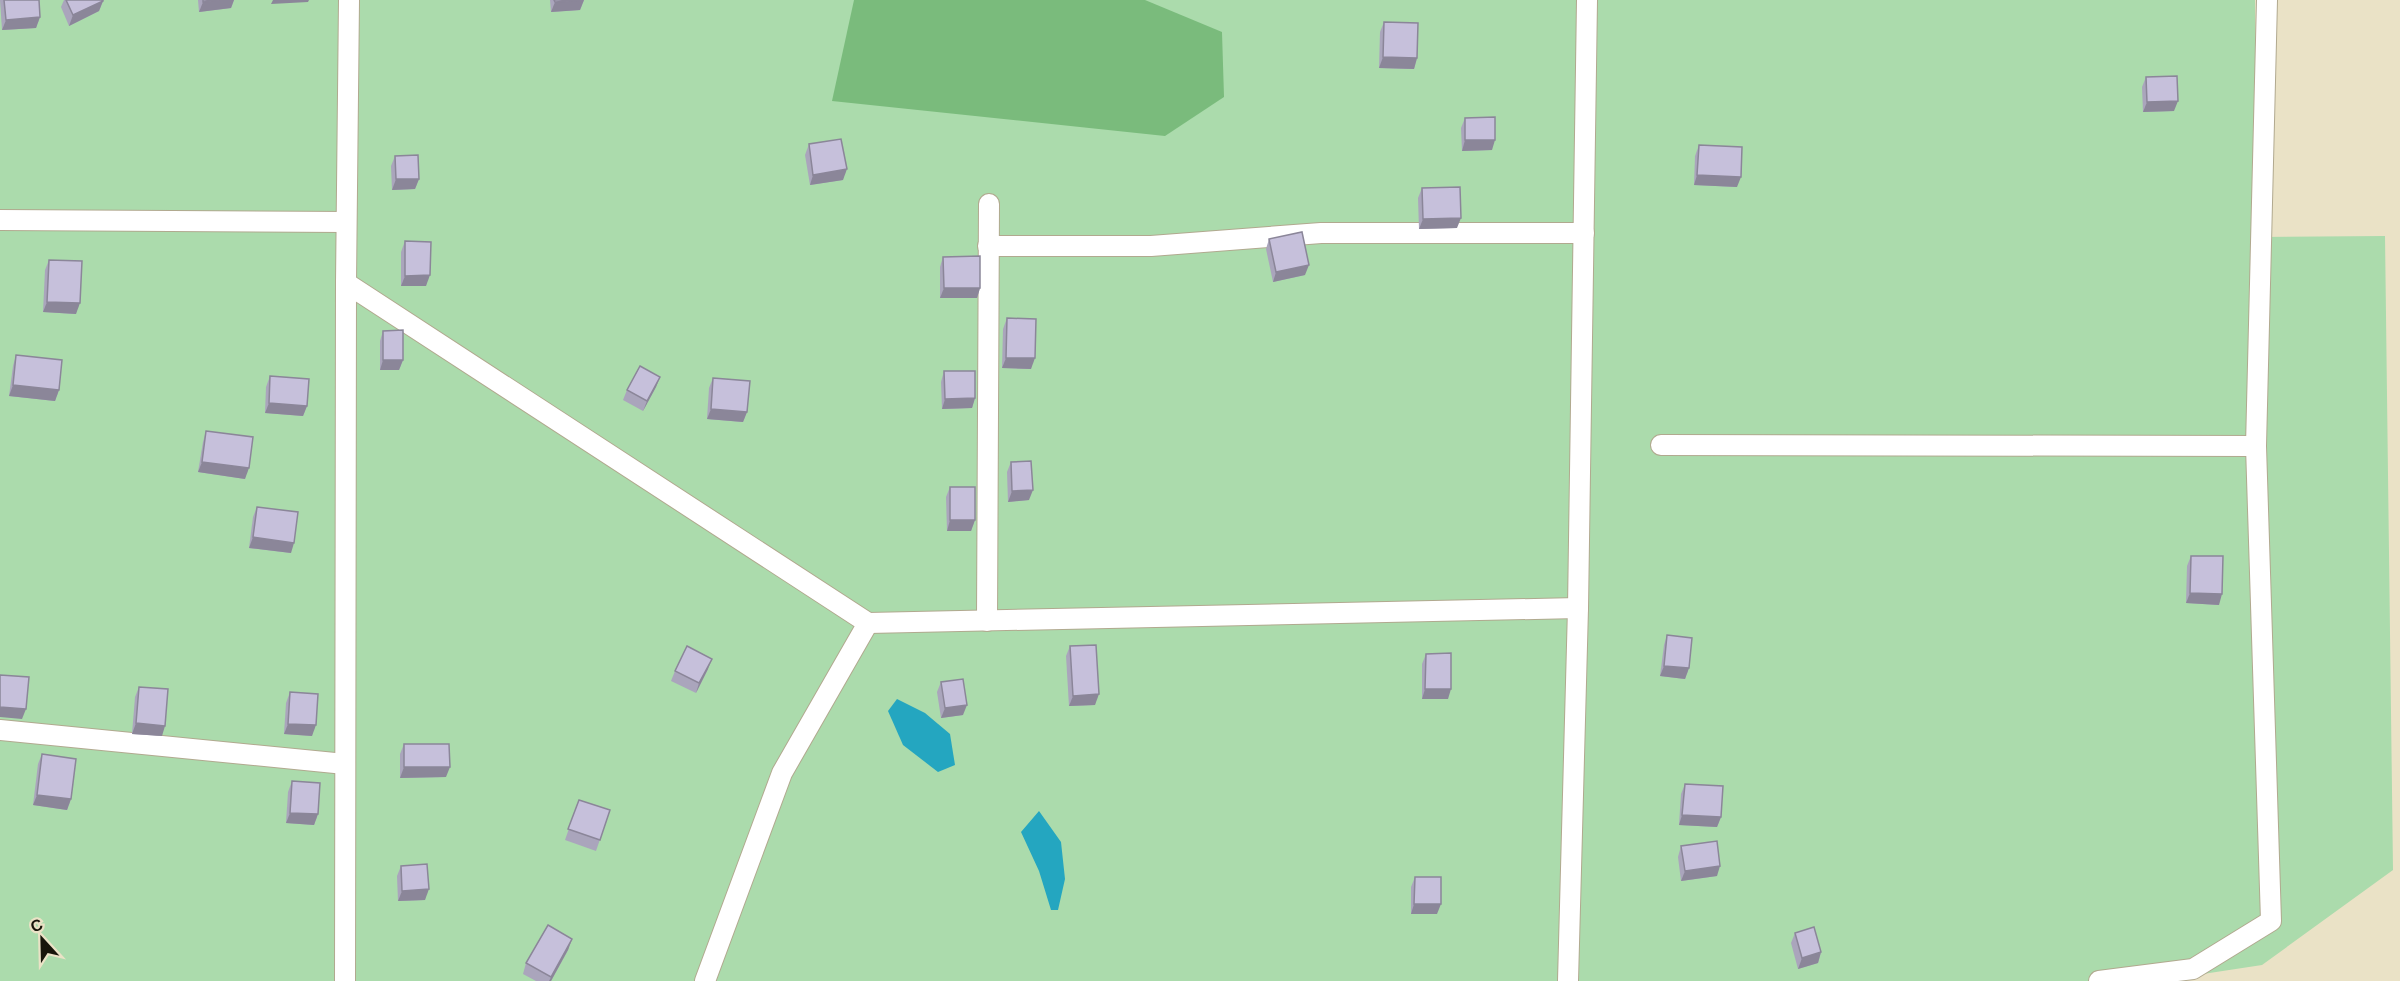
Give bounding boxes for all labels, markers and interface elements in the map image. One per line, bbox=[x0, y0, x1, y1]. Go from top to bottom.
north arrow bbox=[12, 909, 72, 969]
text: С bbox=[28, 915, 46, 936]

